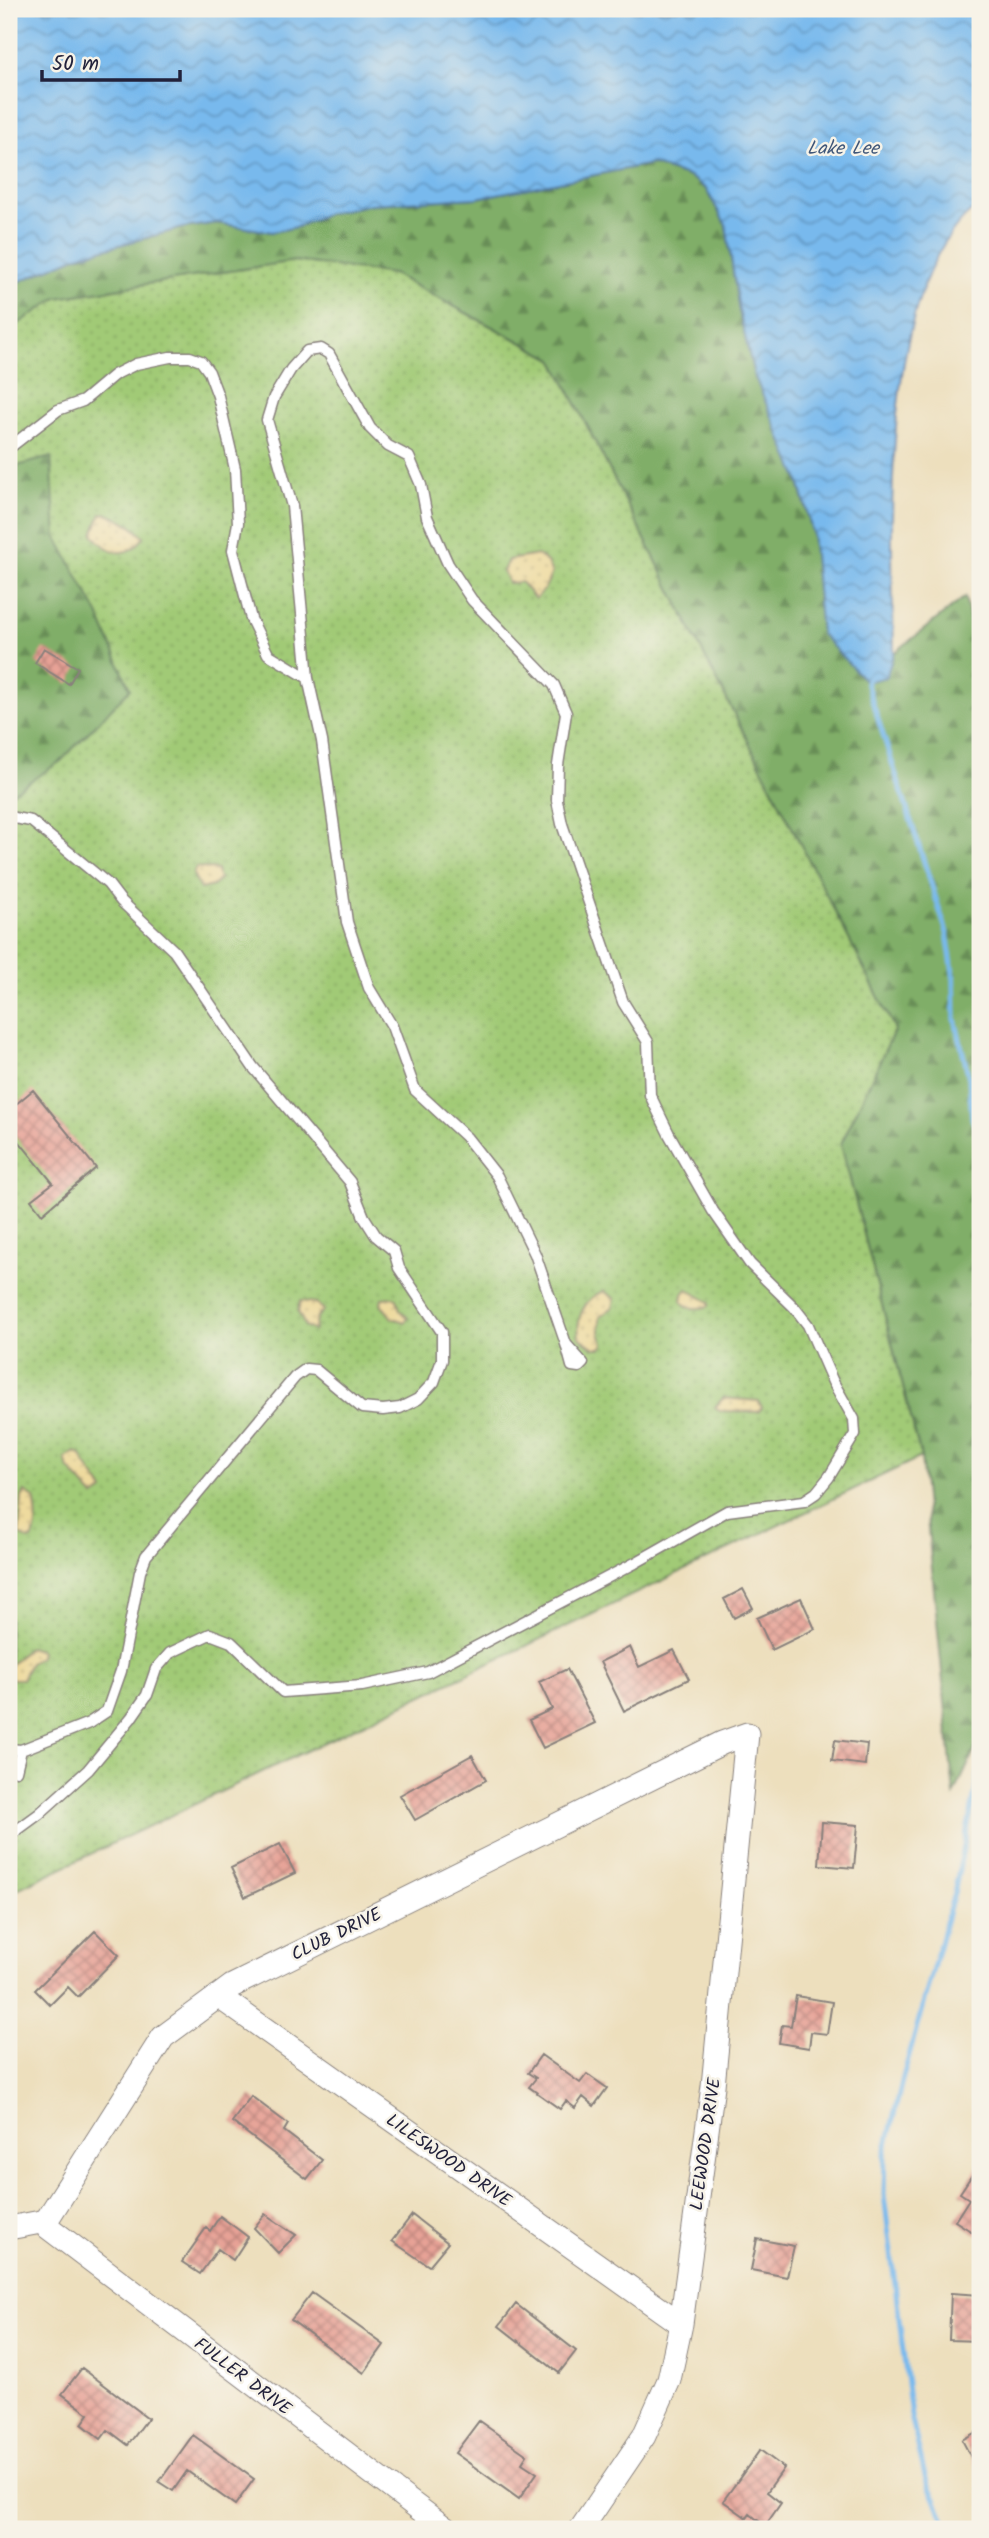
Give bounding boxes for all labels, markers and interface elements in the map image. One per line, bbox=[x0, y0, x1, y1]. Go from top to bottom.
scale bar bbox=[42, 38, 180, 82]
text: 50 m bbox=[52, 48, 99, 81]
water label: Lake Lee bbox=[807, 134, 881, 164]
street label: CLUB DRIVE bbox=[286, 1901, 387, 1970]
street label: LEEWOOD DRIVE bbox=[683, 2076, 730, 2212]
street label: LILESWOOD DRIVE bbox=[379, 2107, 517, 2216]
street label: FULLER DRIVE bbox=[187, 2331, 297, 2424]

